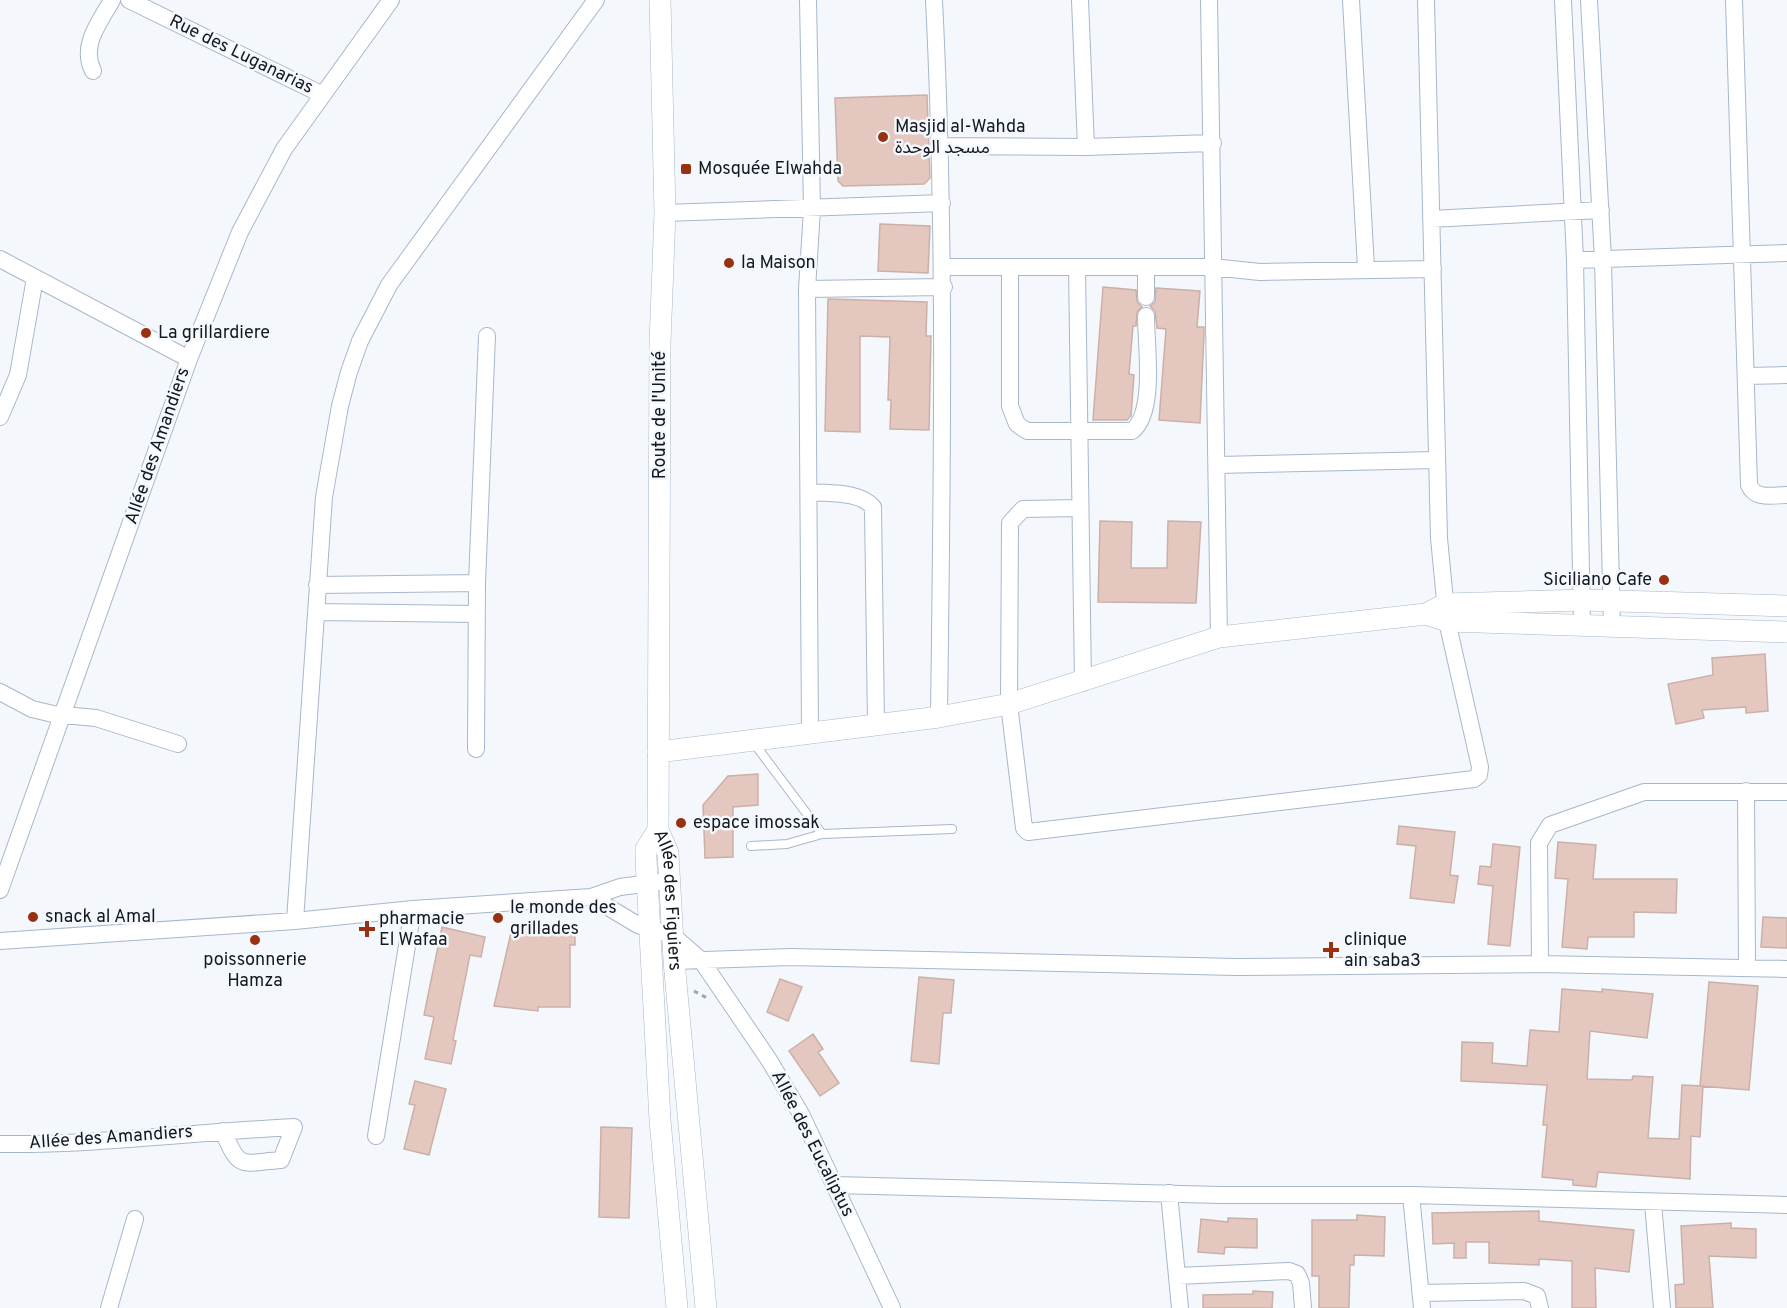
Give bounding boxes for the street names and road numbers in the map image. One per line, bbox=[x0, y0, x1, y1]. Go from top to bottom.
street label: Rue des Luganarias bbox=[165, 10, 317, 100]
street label: Route de l'Unité bbox=[649, 351, 672, 479]
street label: Allée des Amandiers bbox=[120, 365, 196, 527]
street label: Allée des Figuiers bbox=[648, 826, 686, 972]
street label: Allée des Eucaliptus bbox=[765, 1067, 859, 1221]
street label: Allée des Amandiers bbox=[28, 1121, 194, 1155]

